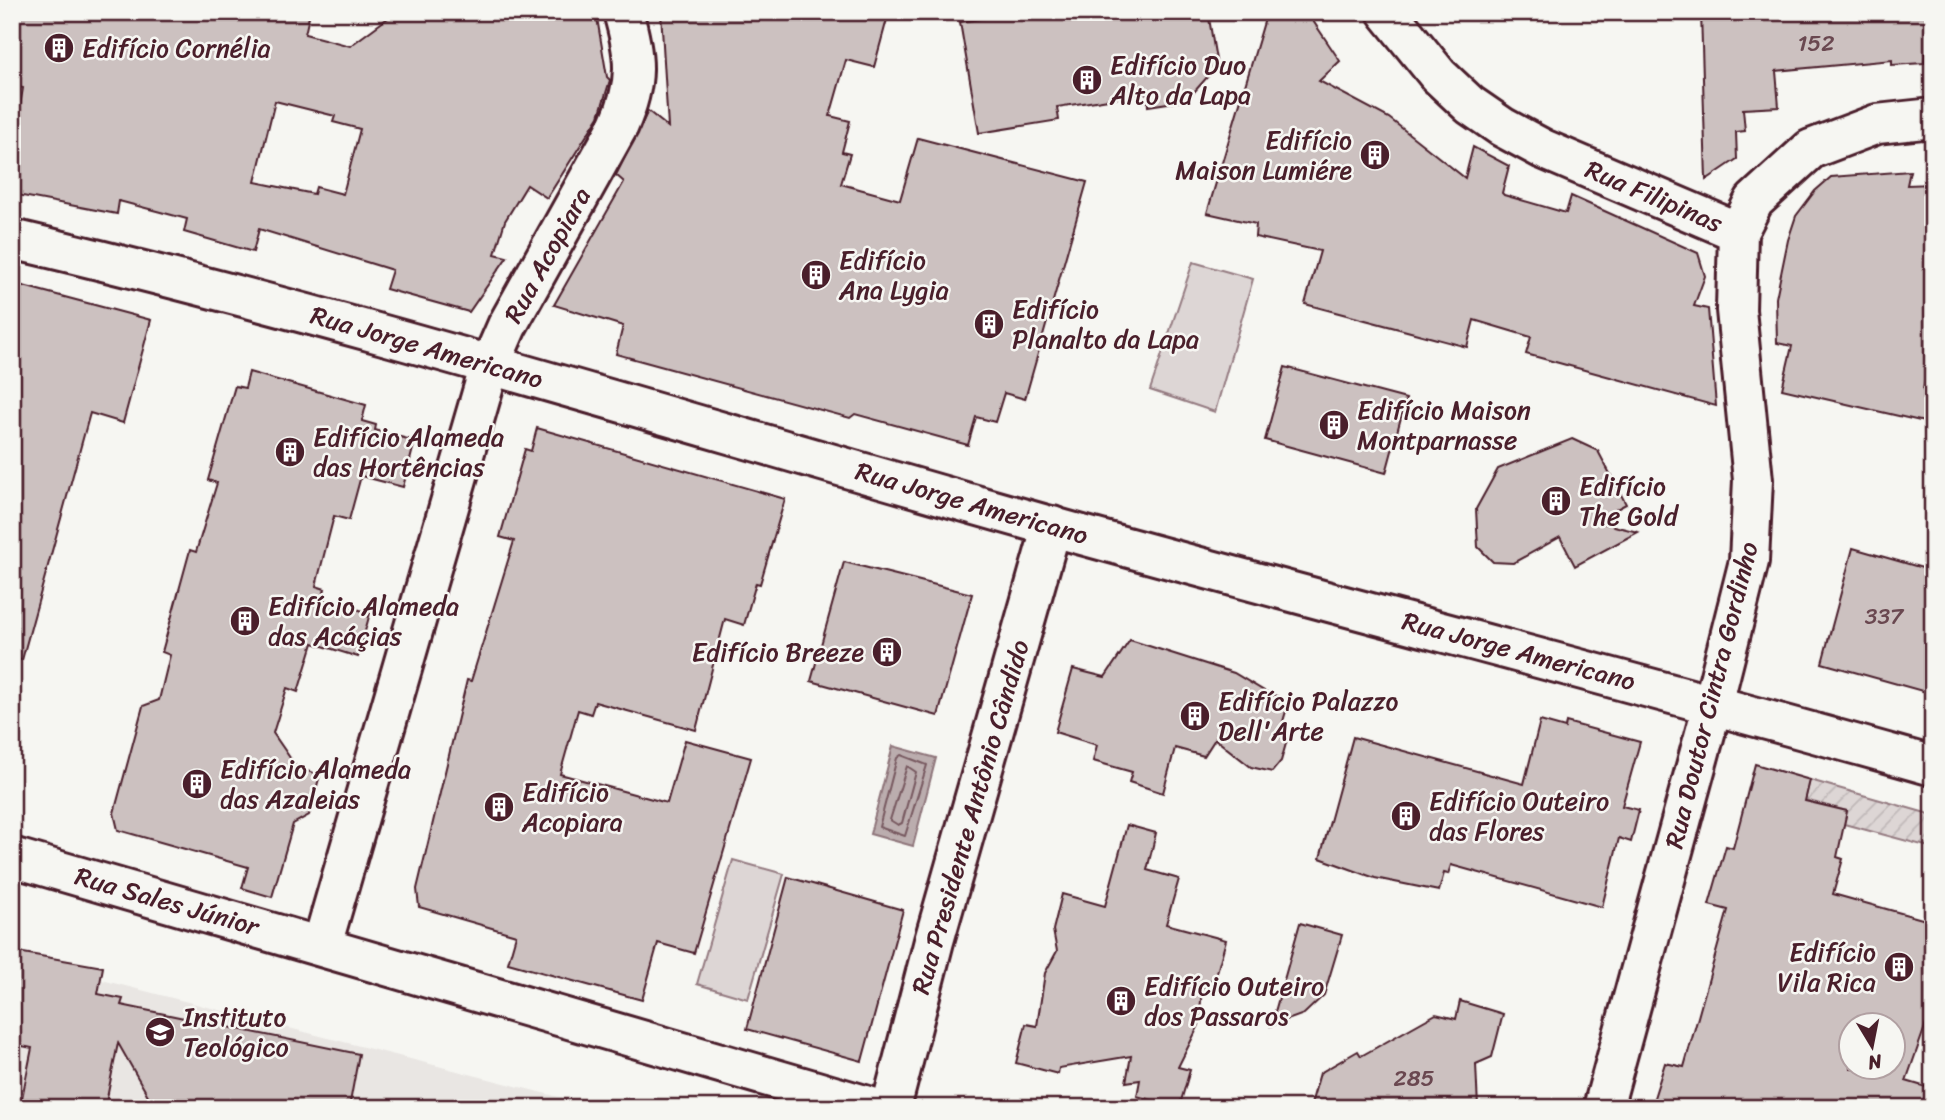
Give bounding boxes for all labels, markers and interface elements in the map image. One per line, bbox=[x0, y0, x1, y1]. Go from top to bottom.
house number: 152 bbox=[1797, 23, 1835, 64]
place label: Edifício Cornélia bbox=[82, 25, 271, 71]
building icon: Edifício Cornélia bbox=[42, 31, 76, 65]
place label: Edifício Duo Alto da Lapa bbox=[1109, 42, 1251, 118]
building icon: Edifício Duo Alto da Lapa bbox=[1070, 63, 1104, 97]
place label: Edifício Maison Lumiére bbox=[1175, 117, 1352, 193]
building icon: Edifício Maison Lumiére bbox=[1358, 138, 1392, 172]
street label: Rua Filipinas bbox=[1578, 146, 1731, 246]
street label: Rua Acopiara bbox=[490, 178, 604, 332]
place label: Edifício Ana Lygia bbox=[838, 237, 949, 313]
building icon: Edifício Ana Lygia bbox=[799, 258, 833, 292]
place label: Edifício Planalto da Lapa bbox=[1012, 286, 1199, 362]
street label: Rua Jorge Americano bbox=[305, 292, 549, 402]
building icon: Edifício Planalto da Lapa bbox=[972, 307, 1006, 341]
place label: Edifício Maison Montparnasse bbox=[1357, 387, 1531, 463]
building icon: Edifício Maison Montparnasse bbox=[1317, 408, 1351, 442]
place label: Edifício Alameda das Hortências bbox=[313, 414, 504, 490]
building icon: Edifício Alameda das Hortências bbox=[273, 435, 307, 469]
street label: Rua Jorge Americano bbox=[850, 448, 1094, 558]
place label: Edifício The Gold bbox=[1579, 463, 1680, 539]
building icon: Edifício The Gold bbox=[1539, 484, 1573, 518]
street label: Rua Doutor Cintra Gordinho bbox=[1651, 537, 1771, 853]
place label: Edifício Alameda das Acáçias bbox=[268, 583, 459, 659]
house number: 337 bbox=[1865, 596, 1905, 637]
street label: Rua Jorge Americano bbox=[1397, 598, 1641, 704]
building icon: Edifício Alameda das Acáçias bbox=[228, 604, 262, 638]
place label: Edifício Breeze bbox=[692, 629, 864, 675]
street label: Rua Presidente Antônio Cândido bbox=[897, 634, 1043, 1000]
building icon: Edifício Breeze bbox=[870, 635, 904, 669]
place label: Edifício Palazzo Dell'Arte bbox=[1218, 678, 1399, 754]
building icon: Edifício Palazzo Dell'Arte bbox=[1178, 699, 1212, 733]
place label: Edifício Alameda das Azaleias bbox=[220, 746, 411, 822]
building icon: Edifício Alameda das Azaleias bbox=[180, 767, 214, 801]
place label: Edifício Acopiara bbox=[521, 769, 623, 845]
place label: Edifício Outeiro das Flores bbox=[1429, 778, 1609, 854]
building icon: Edifício Acopiara bbox=[482, 790, 516, 824]
building icon: Edifício Outeiro das Flores bbox=[1389, 799, 1423, 833]
street label: Rua Sales Júnior bbox=[70, 853, 266, 950]
place label: Edifício Vila Rica bbox=[1777, 929, 1876, 1005]
building icon: Edifício Vila Rica bbox=[1882, 950, 1916, 984]
place label: Edifício Outeiro dos Passaros bbox=[1144, 963, 1324, 1039]
building icon: Edifício Outeiro dos Passaros bbox=[1104, 984, 1138, 1018]
place label: Instituto Teológico bbox=[182, 994, 289, 1070]
north arrow bbox=[1836, 1012, 1906, 1082]
school or university icon: Instituto Teológico bbox=[143, 1015, 177, 1049]
text: N bbox=[1865, 1045, 1885, 1080]
house number: 285 bbox=[1393, 1058, 1435, 1099]

